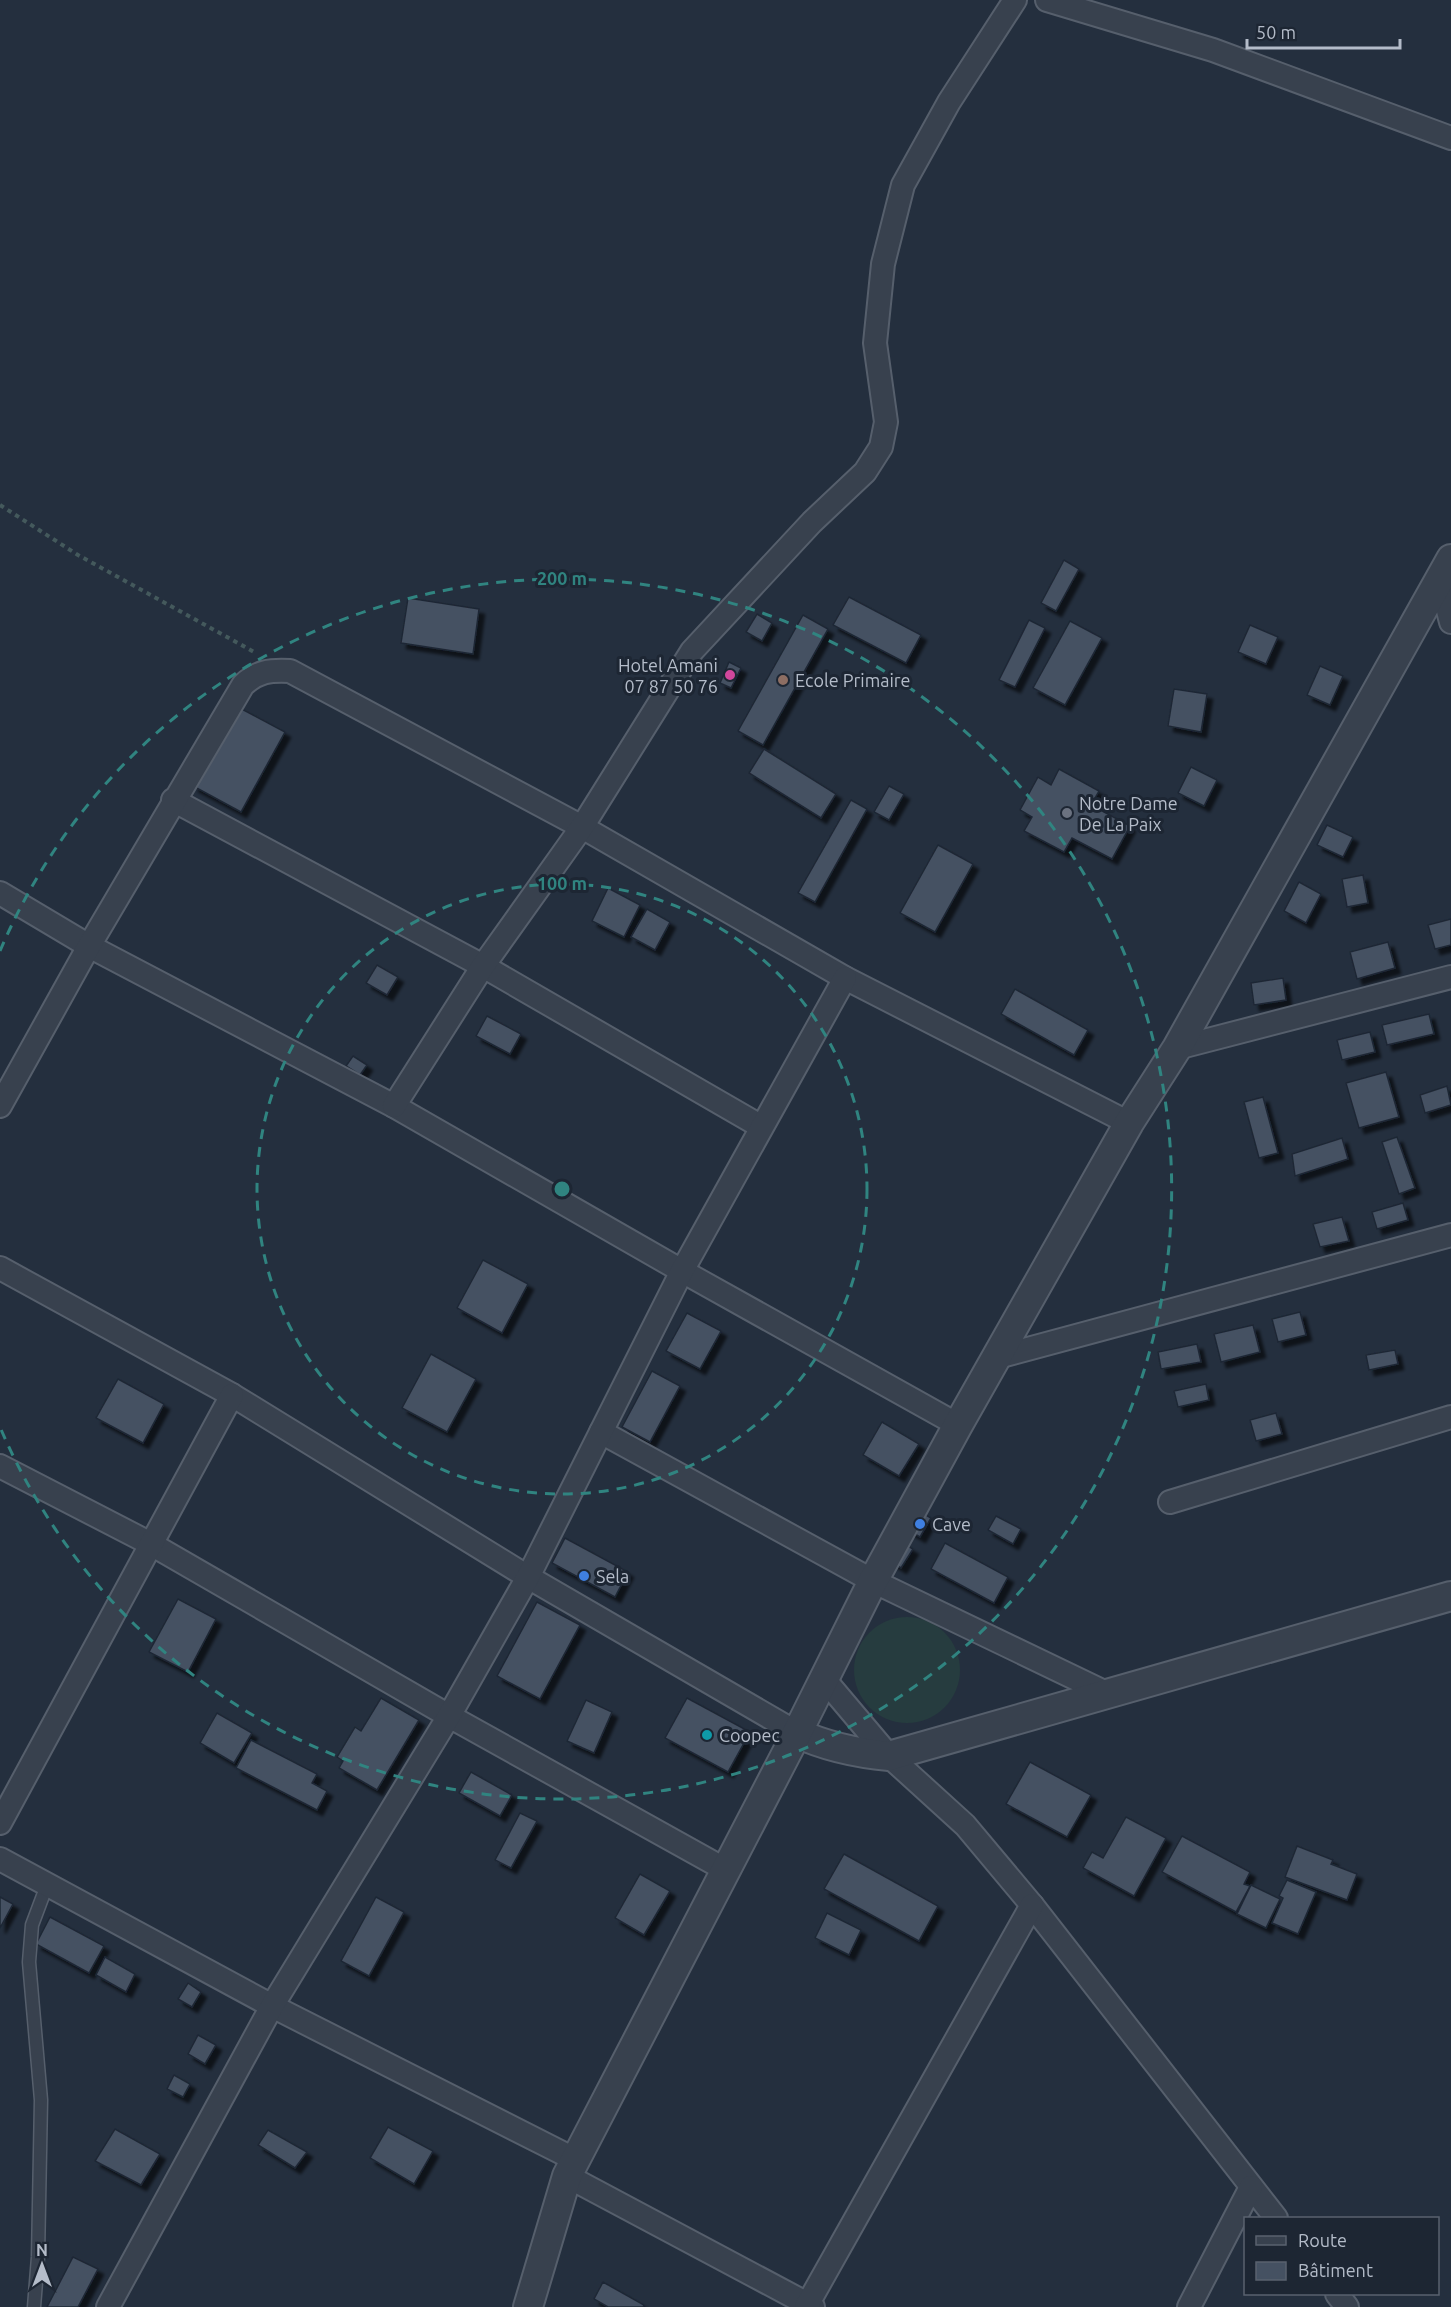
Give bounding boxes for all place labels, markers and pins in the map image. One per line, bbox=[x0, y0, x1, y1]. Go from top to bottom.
place label: Hotel Amani 07 87 50 76 bbox=[618, 655, 718, 696]
marker: Hotel Amani 07 87 50 76 bbox=[723, 668, 737, 682]
place label: Ecole Primaire bbox=[795, 670, 911, 690]
marker: Ecole Primaire bbox=[776, 673, 790, 687]
place label: Notre Dame De La Paix bbox=[1079, 793, 1178, 834]
marker: Notre Dame De La Paix bbox=[1060, 806, 1074, 820]
centre of rings bbox=[552, 1179, 572, 1199]
place label: Cave bbox=[932, 1514, 971, 1534]
marker: Cave bbox=[913, 1517, 927, 1531]
place label: Sela bbox=[596, 1566, 629, 1586]
marker: Sela bbox=[577, 1569, 591, 1583]
place label: Coopec bbox=[719, 1725, 780, 1745]
marker: Coopec bbox=[700, 1728, 714, 1742]

